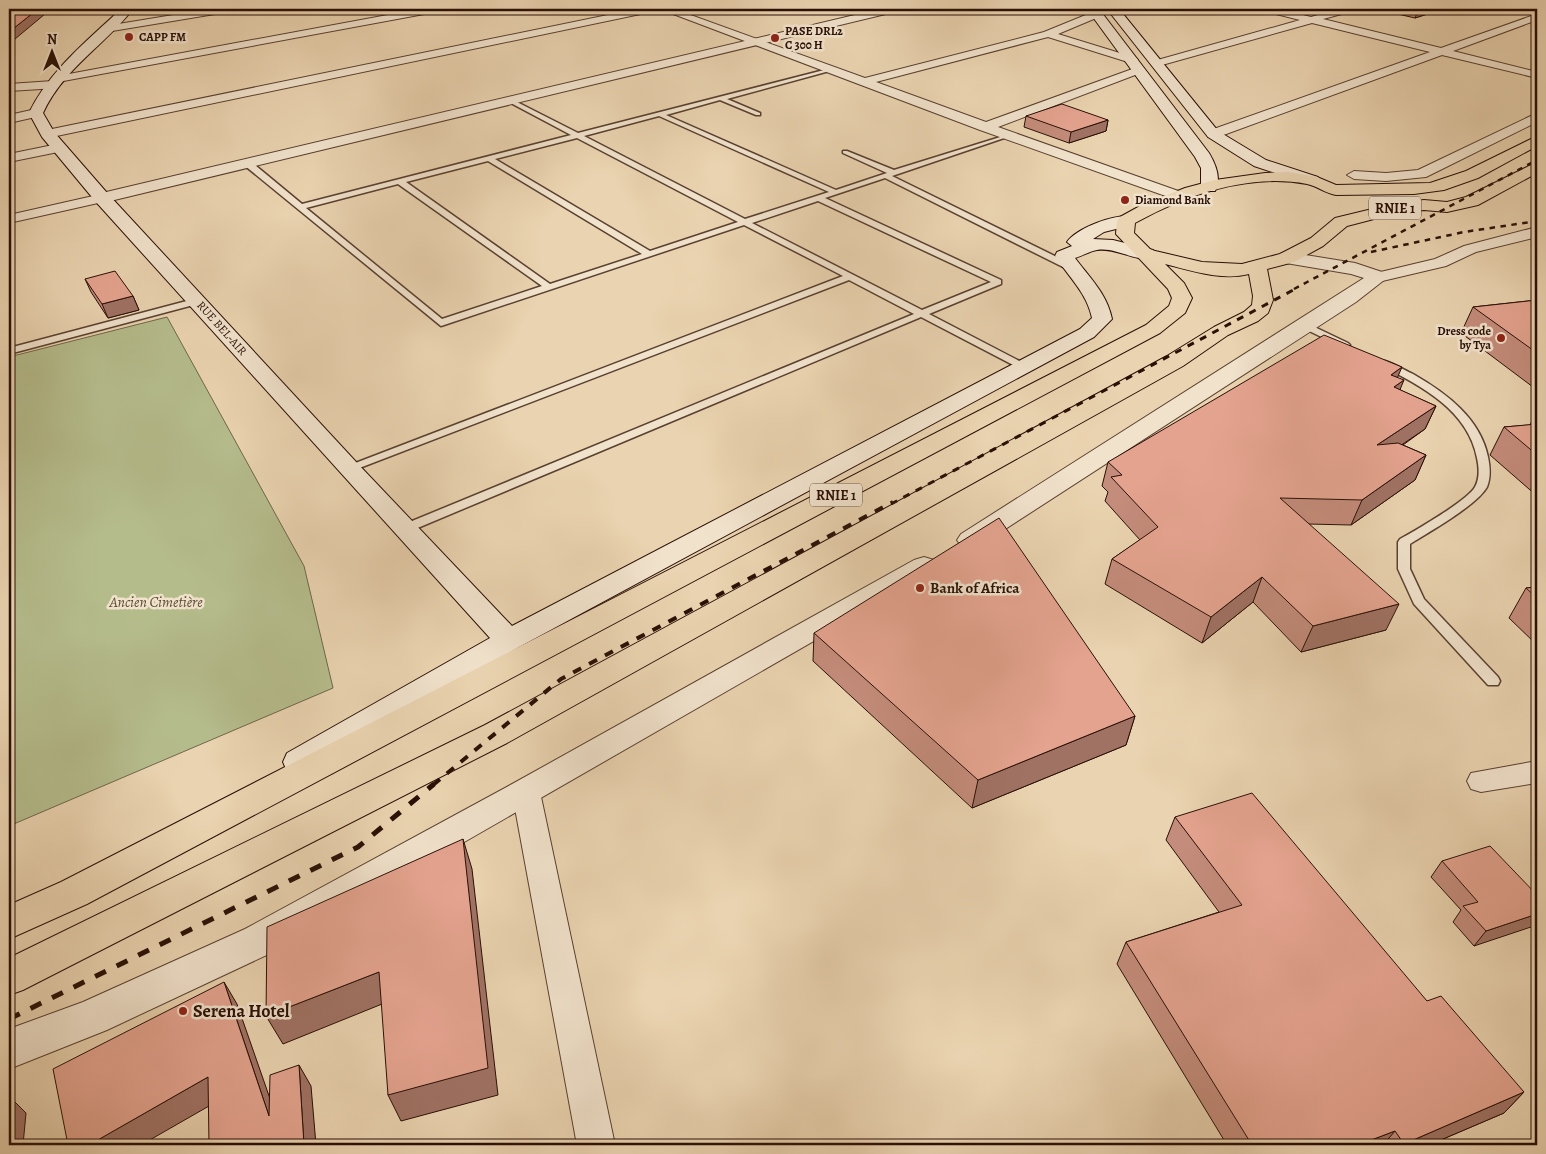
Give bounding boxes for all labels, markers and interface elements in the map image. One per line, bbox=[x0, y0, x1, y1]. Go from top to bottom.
place label: PASE DRL2 C 300 H bbox=[785, 23, 843, 53]
north arrow bbox=[28, 28, 78, 78]
place label: CAPP FM bbox=[139, 29, 186, 45]
text: N bbox=[47, 30, 57, 49]
marker: CAPP FM bbox=[123, 31, 135, 43]
marker: PASE DRL2 C 300 H bbox=[769, 32, 781, 44]
place label: Diamond Bank bbox=[1135, 192, 1211, 208]
marker: Diamond Bank bbox=[1119, 194, 1131, 206]
road number: RNIE 1 bbox=[1369, 197, 1421, 220]
street label: RUE BEL-AIR bbox=[193, 297, 251, 359]
place label: Dress code by Tya bbox=[1437, 323, 1491, 353]
marker: Dress code by Tya bbox=[1495, 332, 1507, 344]
road number: RNIE 1 bbox=[810, 484, 862, 506]
place label: Bank of Africa bbox=[930, 578, 1020, 598]
marker: Bank of Africa bbox=[914, 582, 926, 594]
park label: Ancien Cimetière bbox=[108, 592, 203, 612]
place label: Serena Hotel bbox=[193, 999, 290, 1023]
marker: Serena Hotel bbox=[177, 1005, 189, 1017]

